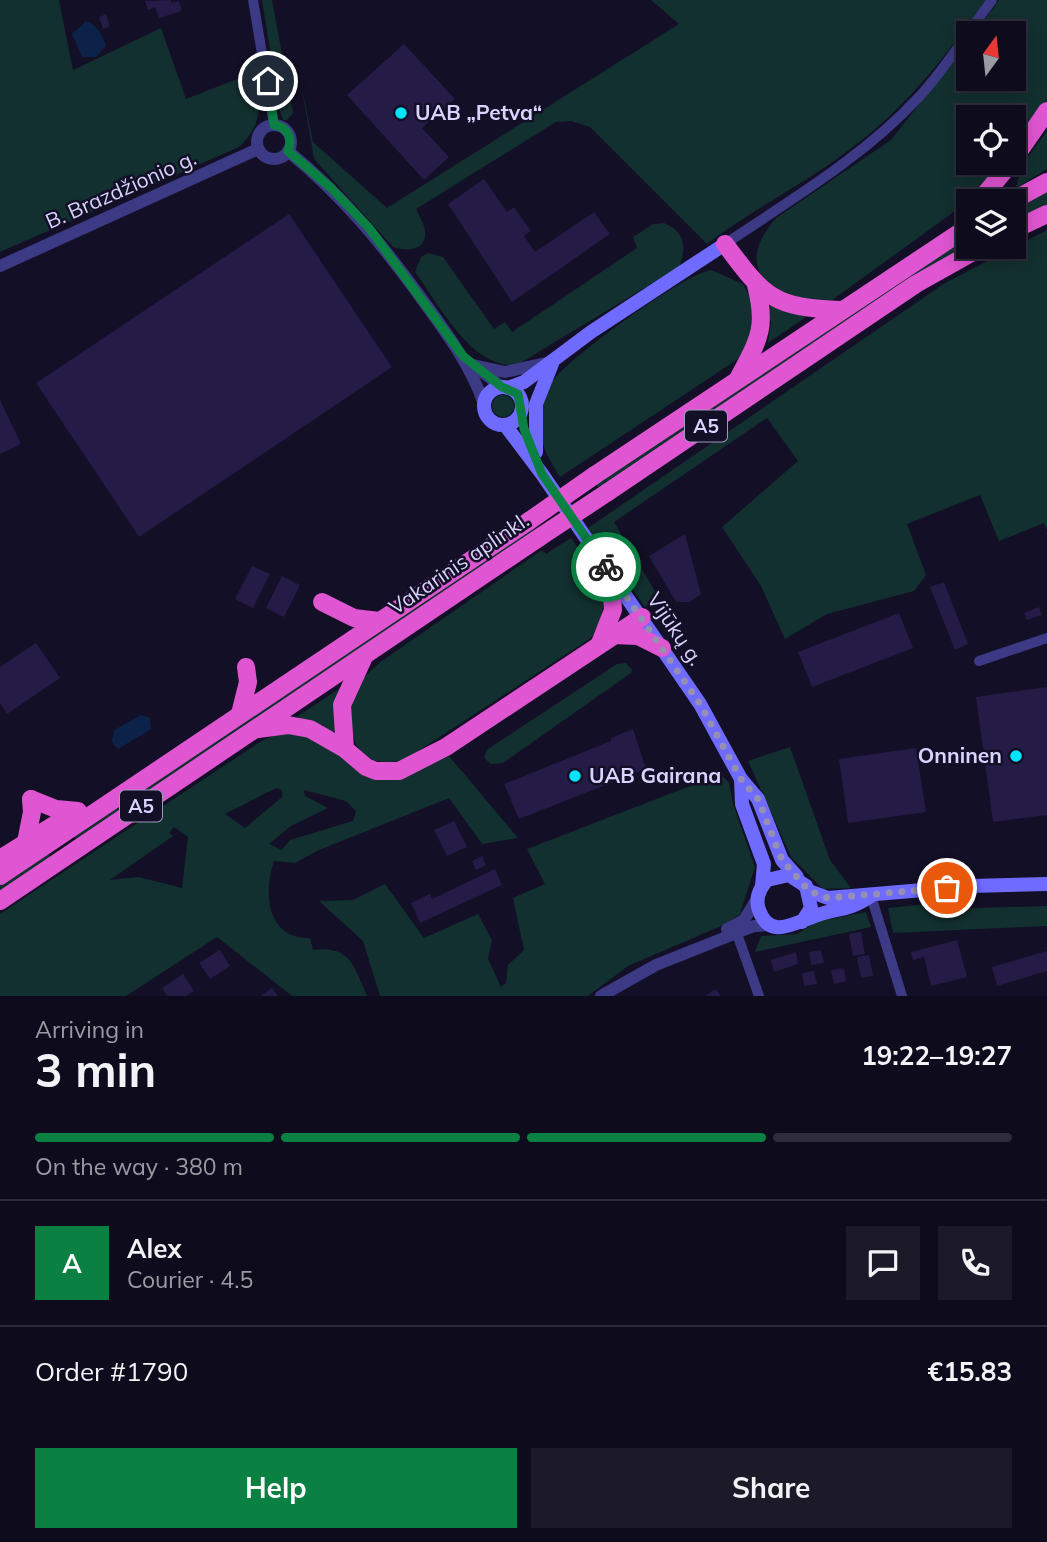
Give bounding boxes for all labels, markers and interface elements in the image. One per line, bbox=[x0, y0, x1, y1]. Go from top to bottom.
north arrow bbox=[956, 21, 1026, 91]
map controls bbox=[956, 21, 1026, 259]
pin bbox=[238, 51, 298, 111]
icon: home bbox=[249, 62, 287, 100]
place label: UAB „Petva“ bbox=[415, 99, 542, 125]
marker: UAB „Petva“ bbox=[393, 105, 409, 121]
button: locate bbox=[956, 105, 1026, 175]
street label: B. Brazdžionio g. bbox=[41, 144, 200, 234]
button: layers bbox=[956, 189, 1026, 259]
road number: A5 bbox=[685, 410, 727, 442]
street label: Vakarinis aplinkl. bbox=[383, 507, 533, 620]
courier bbox=[571, 532, 641, 602]
icon: bike bbox=[587, 548, 625, 586]
street label: Vijūkų g. bbox=[642, 587, 710, 670]
place label: Onninen bbox=[918, 742, 1002, 768]
marker: Onninen bbox=[1008, 748, 1024, 764]
place label: UAB Gairana bbox=[589, 762, 721, 788]
marker: UAB Gairana bbox=[567, 768, 583, 784]
road number: A5 bbox=[120, 790, 162, 821]
pin bbox=[917, 858, 977, 918]
icon: bag bbox=[928, 869, 966, 907]
text: Arriving in bbox=[35, 1015, 144, 1044]
text: 19:22–19:27 bbox=[861, 1039, 1012, 1072]
text: 3 min bbox=[35, 1041, 156, 1099]
text: On the way · 380 m bbox=[35, 1152, 243, 1181]
button: chat bbox=[846, 1226, 920, 1300]
button: phone bbox=[938, 1226, 1012, 1300]
text: Alex bbox=[127, 1232, 182, 1265]
text: A bbox=[62, 1247, 82, 1280]
text: Courier · 4.5 bbox=[127, 1265, 253, 1294]
text: Order #1790 bbox=[35, 1355, 188, 1388]
text: €15.83 bbox=[928, 1355, 1012, 1388]
button: Help bbox=[35, 1448, 517, 1528]
button: Share bbox=[531, 1448, 1012, 1528]

